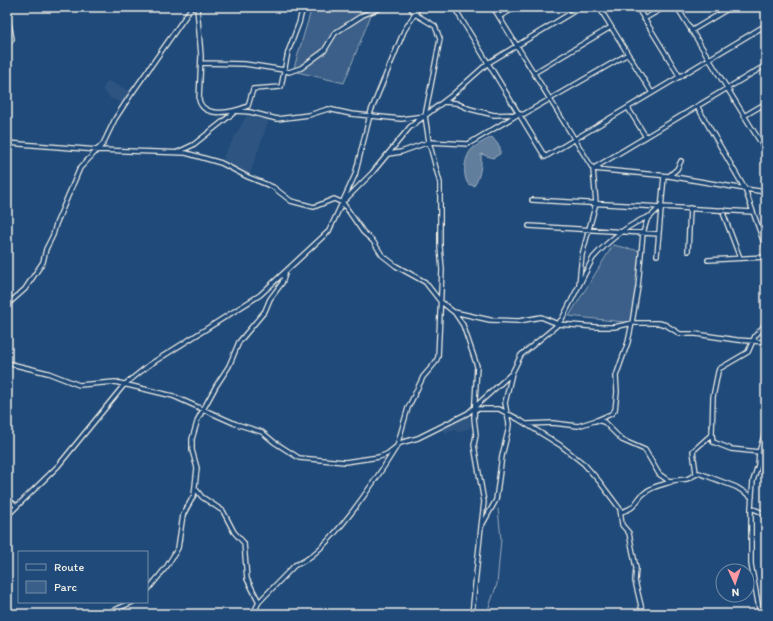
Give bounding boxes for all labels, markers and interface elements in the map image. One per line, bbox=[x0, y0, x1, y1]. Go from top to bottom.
legend bbox=[18, 551, 148, 603]
text: Route bbox=[54, 560, 84, 574]
north arrow bbox=[715, 563, 755, 603]
text: Parc bbox=[54, 580, 77, 594]
text: N bbox=[731, 586, 740, 599]

